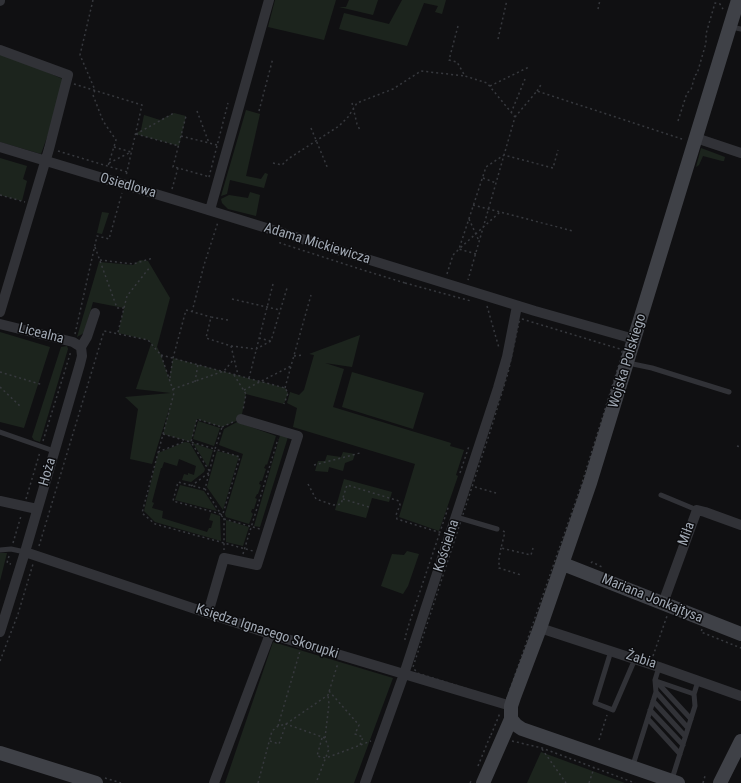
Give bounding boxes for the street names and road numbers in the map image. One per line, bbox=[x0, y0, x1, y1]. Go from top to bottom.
street label: Osiedlowa bbox=[98, 170, 158, 202]
street label: Adama Mickiewicza bbox=[262, 220, 372, 268]
street label: Wojska Polskiego bbox=[606, 312, 650, 410]
street label: Licealna bbox=[17, 320, 65, 348]
street label: Hoża bbox=[36, 456, 60, 488]
street label: Kościelna bbox=[431, 518, 463, 574]
street label: Miła bbox=[675, 520, 699, 548]
street label: Mariana Jonkajtysa bbox=[599, 571, 705, 627]
street label: Księdza Ignacego Skorupki bbox=[194, 601, 340, 663]
street label: Żabia bbox=[624, 647, 658, 673]

